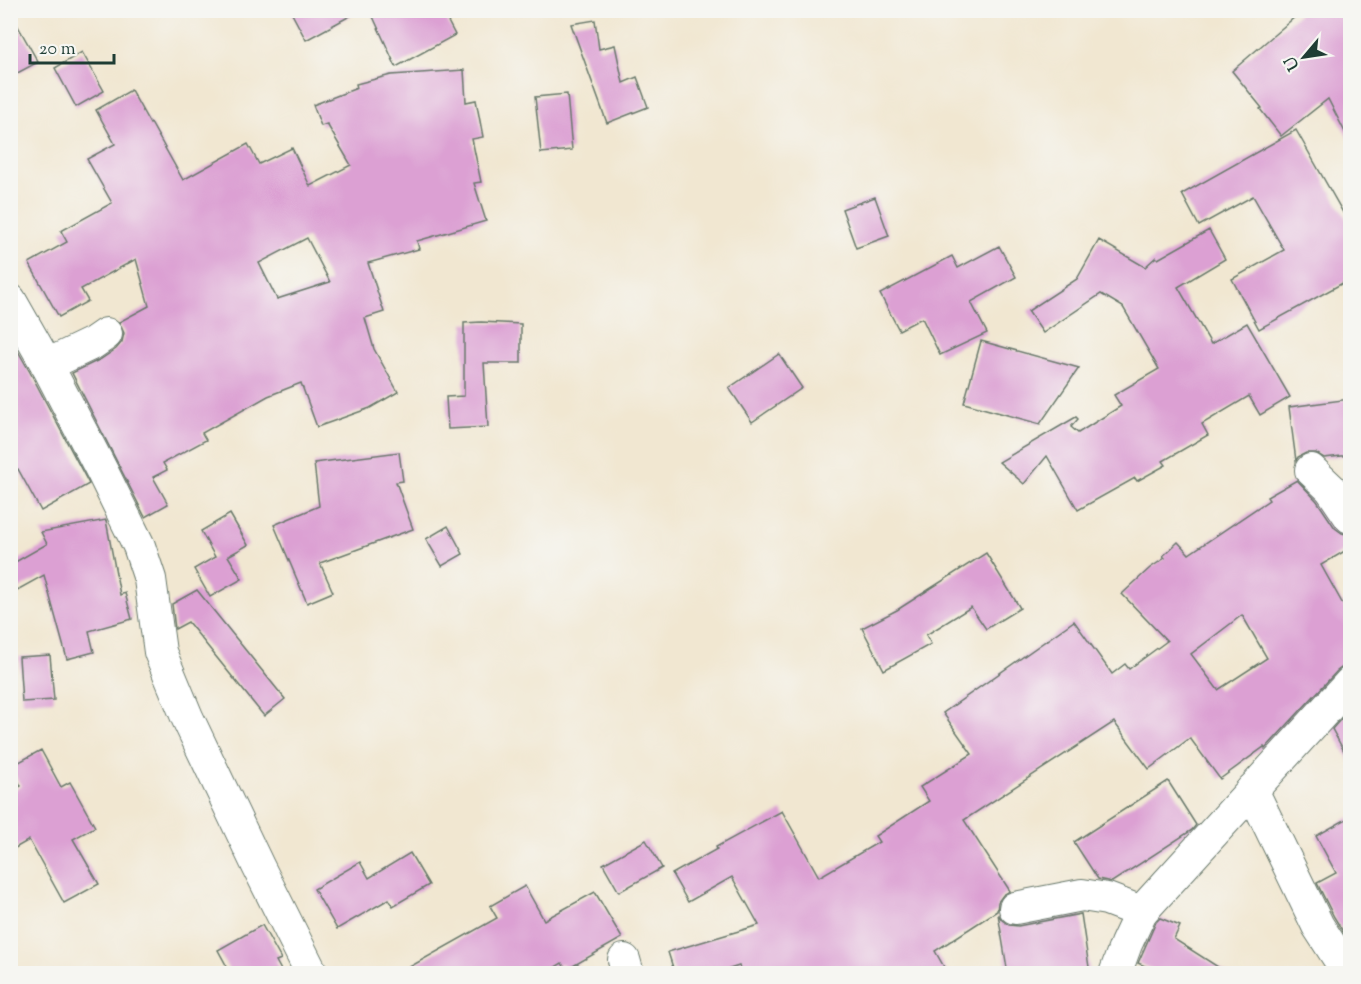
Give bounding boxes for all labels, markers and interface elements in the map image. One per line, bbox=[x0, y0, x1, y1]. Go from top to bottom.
scale bar bbox=[30, 27, 114, 65]
north arrow bbox=[1274, 27, 1334, 87]
text: 20 m bbox=[39, 37, 76, 63]
text: U bbox=[1279, 51, 1306, 74]

